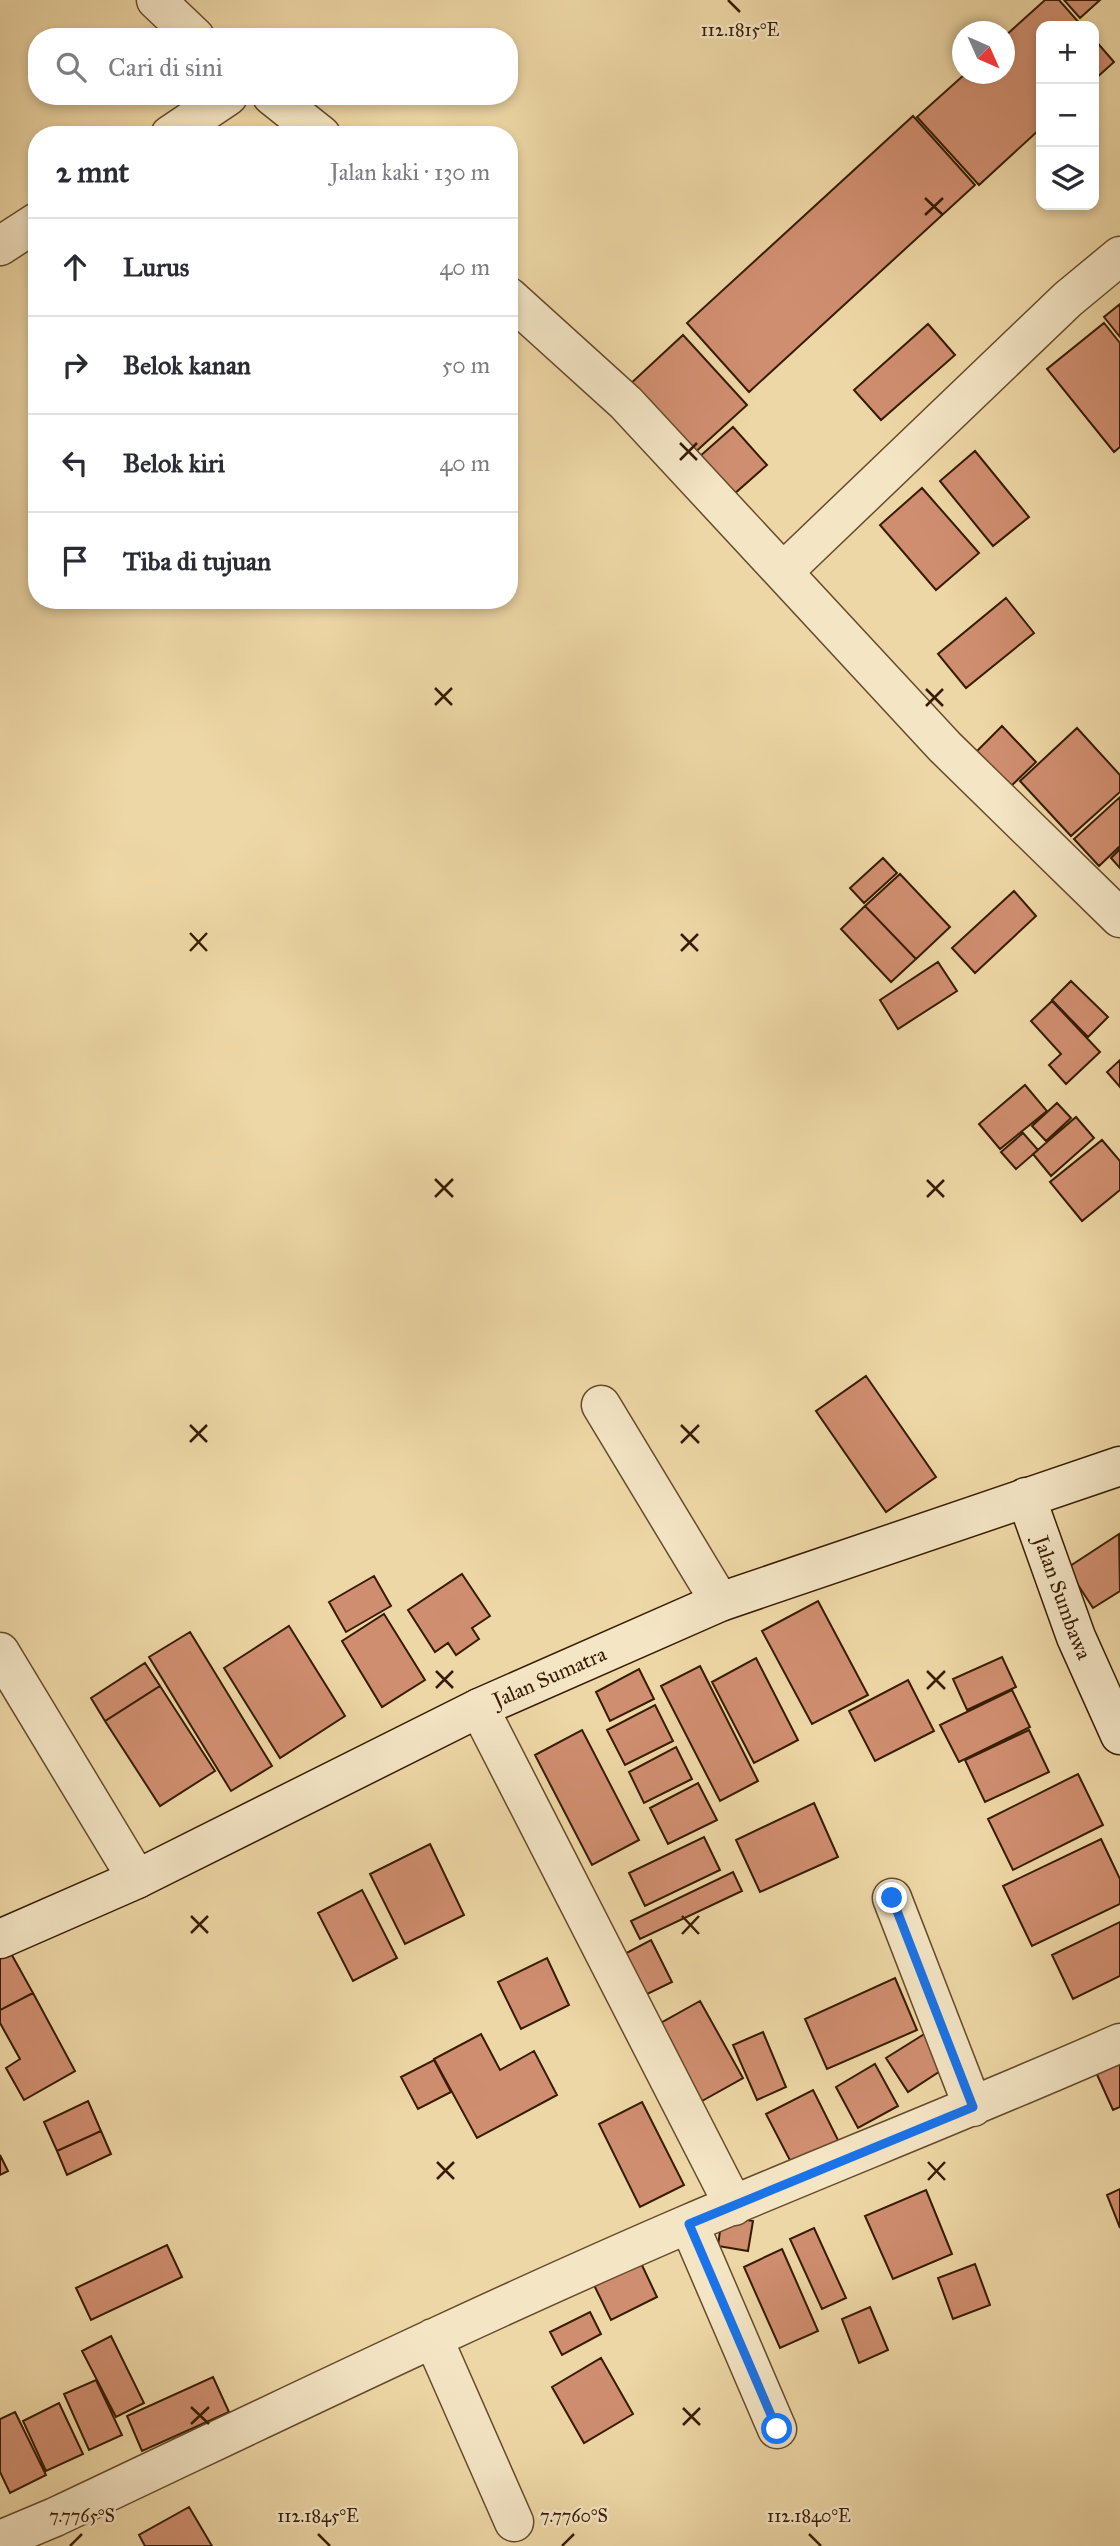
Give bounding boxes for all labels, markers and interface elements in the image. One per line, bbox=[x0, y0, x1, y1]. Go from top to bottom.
text: 112.1815°E bbox=[701, 19, 779, 41]
north arrow bbox=[952, 21, 1015, 84]
map controls bbox=[1036, 21, 1099, 210]
button: + bbox=[1036, 21, 1099, 84]
search box bbox=[28, 28, 518, 105]
icon: search bbox=[52, 48, 90, 86]
text: Cari di sini bbox=[108, 51, 223, 83]
button: − bbox=[1036, 84, 1099, 147]
button: layers bbox=[1036, 147, 1099, 210]
text: 2 mnt bbox=[56, 154, 129, 190]
text: Jalan kaki · 130 m bbox=[330, 158, 490, 186]
icon: ahead bbox=[56, 248, 94, 286]
text: Lurus bbox=[123, 251, 189, 283]
text: 40 m bbox=[440, 253, 490, 281]
icon: right bbox=[56, 346, 94, 384]
text: Belok kanan bbox=[123, 349, 251, 381]
text: 50 m bbox=[442, 351, 490, 379]
icon: left bbox=[56, 444, 94, 482]
text: Belok kiri bbox=[123, 447, 225, 479]
text: 40 m bbox=[440, 449, 490, 477]
icon: arrive bbox=[56, 542, 94, 580]
text: Tiba di tujuan bbox=[123, 545, 271, 577]
street label: Jalan Sumbawa bbox=[1027, 1530, 1097, 1664]
street label: Jalan Sumatra bbox=[487, 1641, 610, 1714]
route end bbox=[876, 1882, 907, 1913]
route start bbox=[761, 2413, 792, 2444]
text: 7.7765°S bbox=[49, 2505, 115, 2527]
text: 112.1845°E bbox=[277, 2505, 359, 2527]
text: 7.7760°S bbox=[540, 2505, 608, 2527]
text: 112.1840°E bbox=[767, 2505, 851, 2527]

